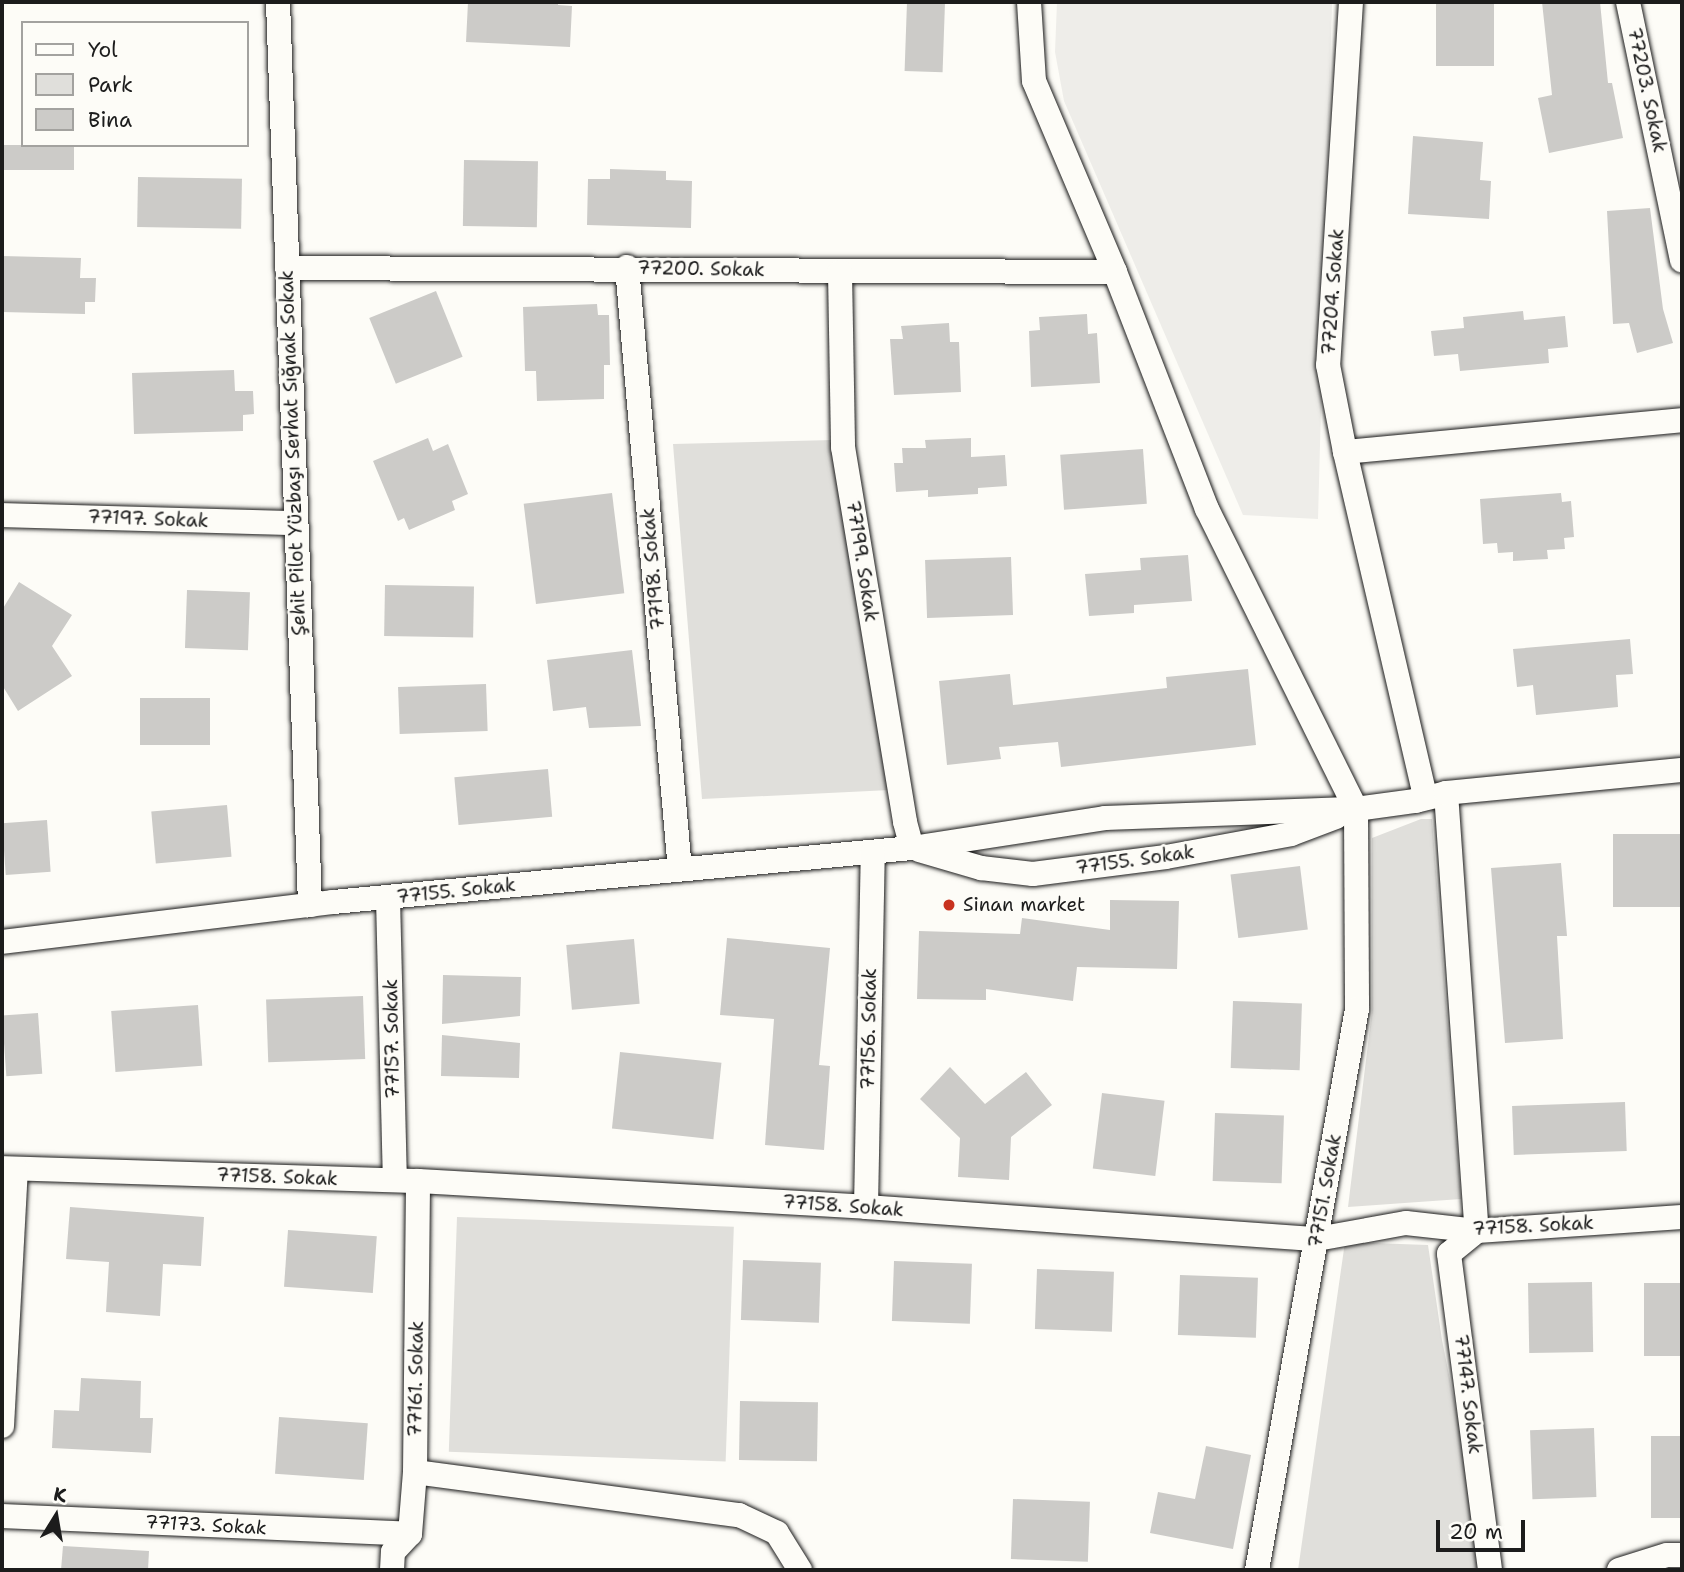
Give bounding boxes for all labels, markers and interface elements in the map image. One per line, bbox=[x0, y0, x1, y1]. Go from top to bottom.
legend bbox=[21, 21, 248, 147]
street label: 77203. Sokak bbox=[1623, 25, 1671, 155]
text: Yol bbox=[88, 36, 118, 64]
text: Park bbox=[88, 71, 133, 99]
text: Bina bbox=[88, 106, 132, 134]
street label: 77204. Sokak bbox=[1317, 228, 1349, 356]
street label: 77200. Sokak bbox=[637, 256, 765, 282]
street label: Şehit Pilot Yüzbaşı Serhat Sığnak Sokak bbox=[275, 270, 311, 636]
street label: 77199. Sokak bbox=[841, 499, 883, 623]
street label: 77197. Sokak bbox=[87, 505, 209, 533]
street label: 77198. Sokak bbox=[636, 507, 670, 631]
street label: 77155. Sokak bbox=[1074, 840, 1196, 880]
street label: 77155. Sokak bbox=[395, 873, 517, 909]
place label: Sinan market bbox=[963, 894, 1085, 916]
marker: Sinan market bbox=[941, 897, 957, 913]
street label: 77156. Sokak bbox=[857, 968, 881, 1090]
street label: 77157. Sokak bbox=[380, 979, 404, 1099]
street label: 77151. Sokak bbox=[1304, 1132, 1346, 1250]
street label: 77158. Sokak bbox=[216, 1163, 338, 1191]
street label: 77158. Sokak bbox=[782, 1190, 904, 1222]
street label: 77158. Sokak bbox=[1472, 1211, 1594, 1241]
street label: 77161. Sokak bbox=[404, 1321, 428, 1437]
street label: 77147. Sokak bbox=[1449, 1333, 1487, 1455]
north arrow bbox=[21, 1481, 91, 1551]
text: K bbox=[51, 1481, 69, 1508]
scale bar bbox=[1439, 1506, 1528, 1550]
street label: 77173. Sokak bbox=[145, 1510, 267, 1540]
text: 20 m bbox=[1449, 1518, 1503, 1546]

